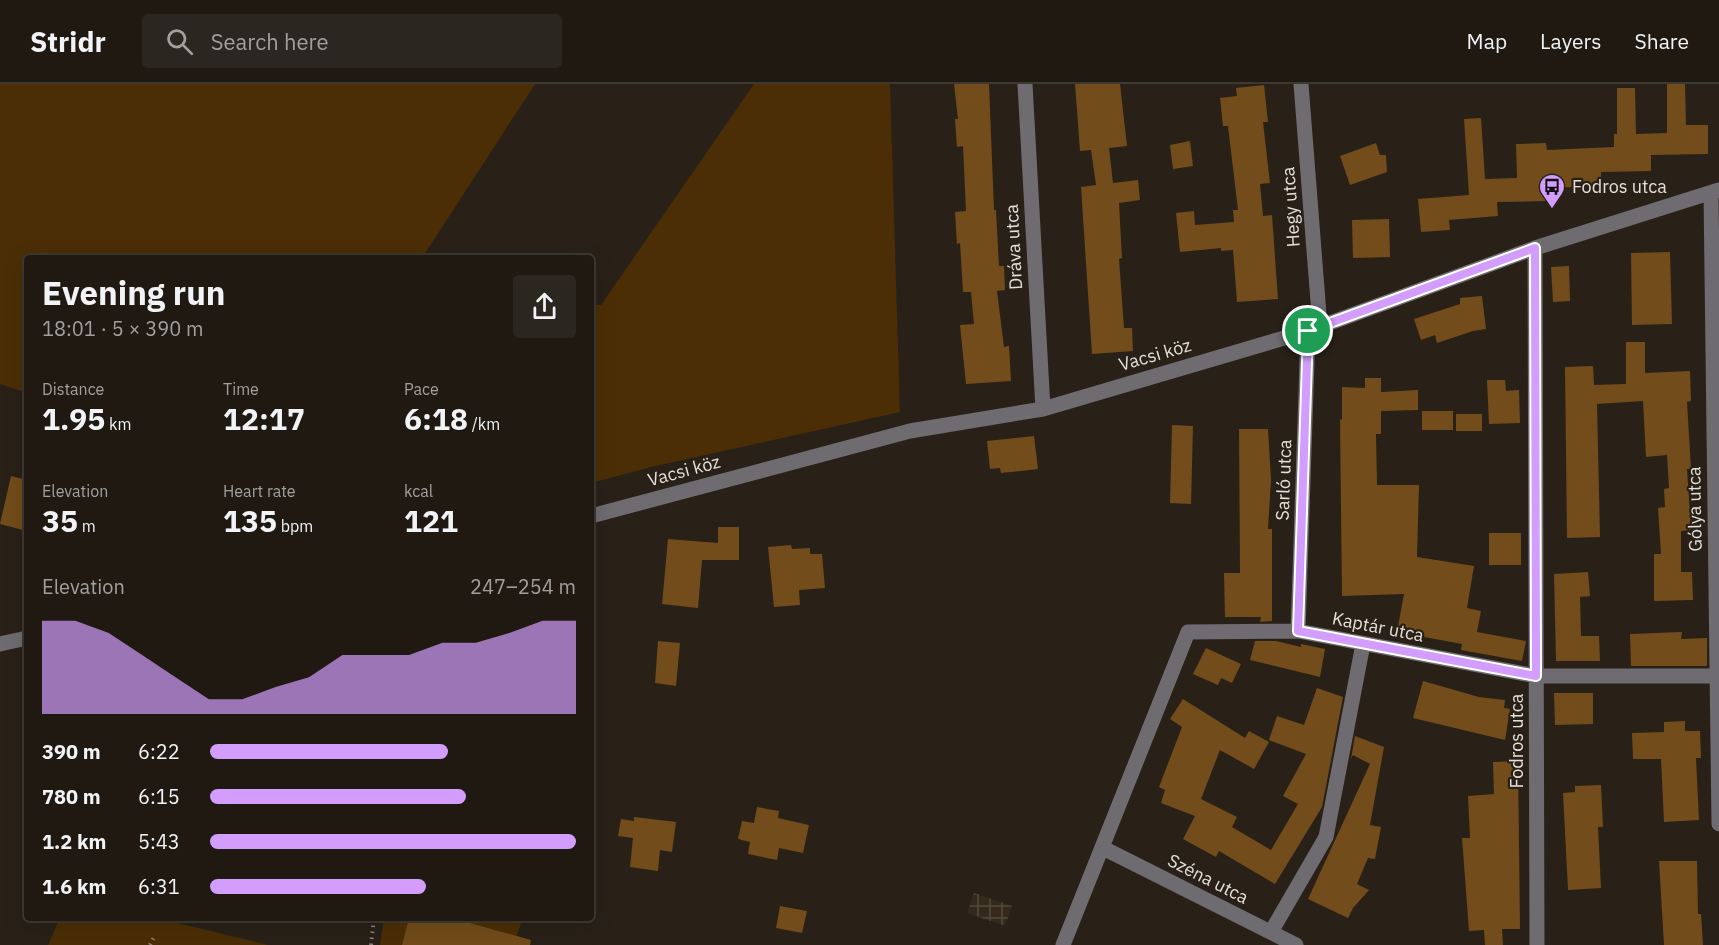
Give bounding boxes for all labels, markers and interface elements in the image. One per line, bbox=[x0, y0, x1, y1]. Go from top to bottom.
search box bbox=[142, 14, 562, 68]
text: Stridr bbox=[30, 23, 106, 60]
icon: search bbox=[163, 25, 196, 58]
text: Search here bbox=[211, 27, 329, 56]
text: Map bbox=[1467, 27, 1507, 55]
text: Layers bbox=[1540, 27, 1602, 55]
text: Share bbox=[1635, 27, 1689, 55]
street label: Hegy utca bbox=[1276, 166, 1305, 248]
bus stop icon: Fodros utca bbox=[1537, 172, 1567, 210]
place label: Fodros utca bbox=[1572, 175, 1667, 198]
street label: Dráva utca bbox=[1000, 203, 1027, 290]
text: Evening run bbox=[42, 271, 226, 314]
button: share bbox=[513, 275, 576, 338]
pin bbox=[1282, 305, 1333, 356]
icon: arrive bbox=[1291, 314, 1324, 347]
text: 18:01 · 5 × 390 m bbox=[42, 315, 203, 342]
street label: Vacsi köz bbox=[1116, 333, 1194, 376]
text: Distance bbox=[42, 379, 104, 399]
text: Time bbox=[223, 379, 259, 399]
text: Pace bbox=[404, 379, 439, 399]
text: 1.95 bbox=[42, 399, 105, 438]
text: 12:17 bbox=[223, 399, 305, 438]
text: 6:18 bbox=[404, 399, 468, 438]
text: km bbox=[105, 414, 132, 434]
text: /km bbox=[468, 414, 500, 434]
street label: Sarló utca bbox=[1271, 439, 1296, 521]
street label: Vacsi köz bbox=[645, 450, 723, 491]
street label: Gólya utca bbox=[1682, 466, 1707, 552]
text: Elevation bbox=[42, 481, 108, 501]
text: Heart rate bbox=[223, 481, 296, 501]
text: kcal bbox=[404, 481, 433, 501]
text: 35 bbox=[42, 501, 78, 540]
text: 135 bbox=[223, 501, 277, 540]
text: 121 bbox=[404, 501, 458, 540]
text: m bbox=[78, 516, 96, 536]
text: bpm bbox=[277, 516, 313, 536]
text: Elevation bbox=[42, 573, 125, 600]
text: 247–254 m bbox=[470, 573, 576, 600]
street label: Kaptár utca bbox=[1330, 606, 1426, 647]
street label: Fodros utca bbox=[1505, 693, 1528, 788]
text: 390 m bbox=[42, 738, 101, 765]
text: 6:22 bbox=[138, 738, 180, 765]
text: 780 m bbox=[42, 783, 101, 810]
text: 6:15 bbox=[138, 783, 180, 810]
text: 1.2 km bbox=[42, 828, 106, 855]
text: 5:43 bbox=[138, 828, 180, 855]
street label: Széna utca bbox=[1164, 848, 1253, 909]
text: 1.6 km bbox=[42, 873, 106, 900]
text: 6:31 bbox=[138, 873, 180, 900]

